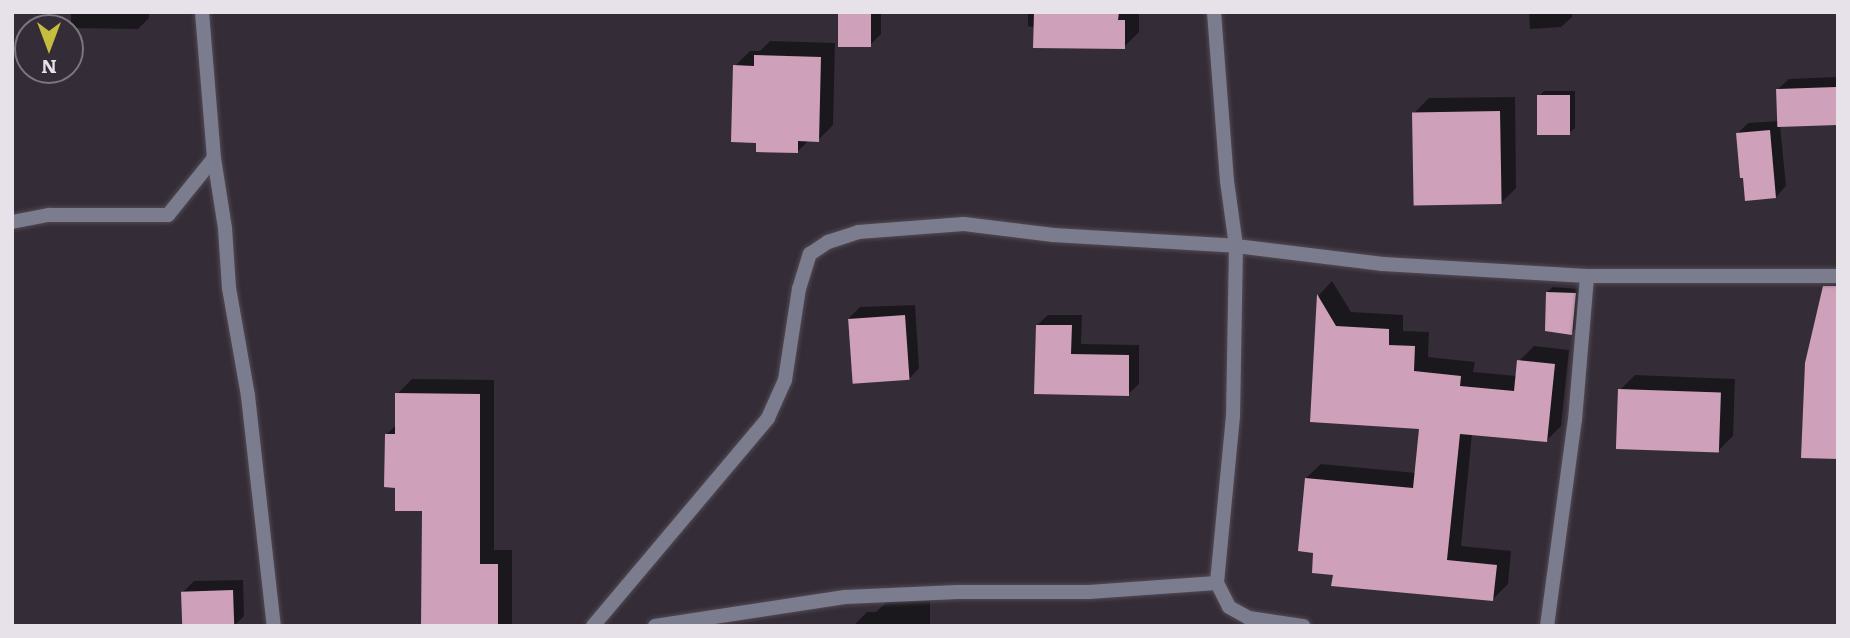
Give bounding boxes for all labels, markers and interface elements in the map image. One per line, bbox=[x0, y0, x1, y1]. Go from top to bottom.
north arrow bbox=[14, 14, 84, 84]
text: N bbox=[41, 54, 57, 82]

